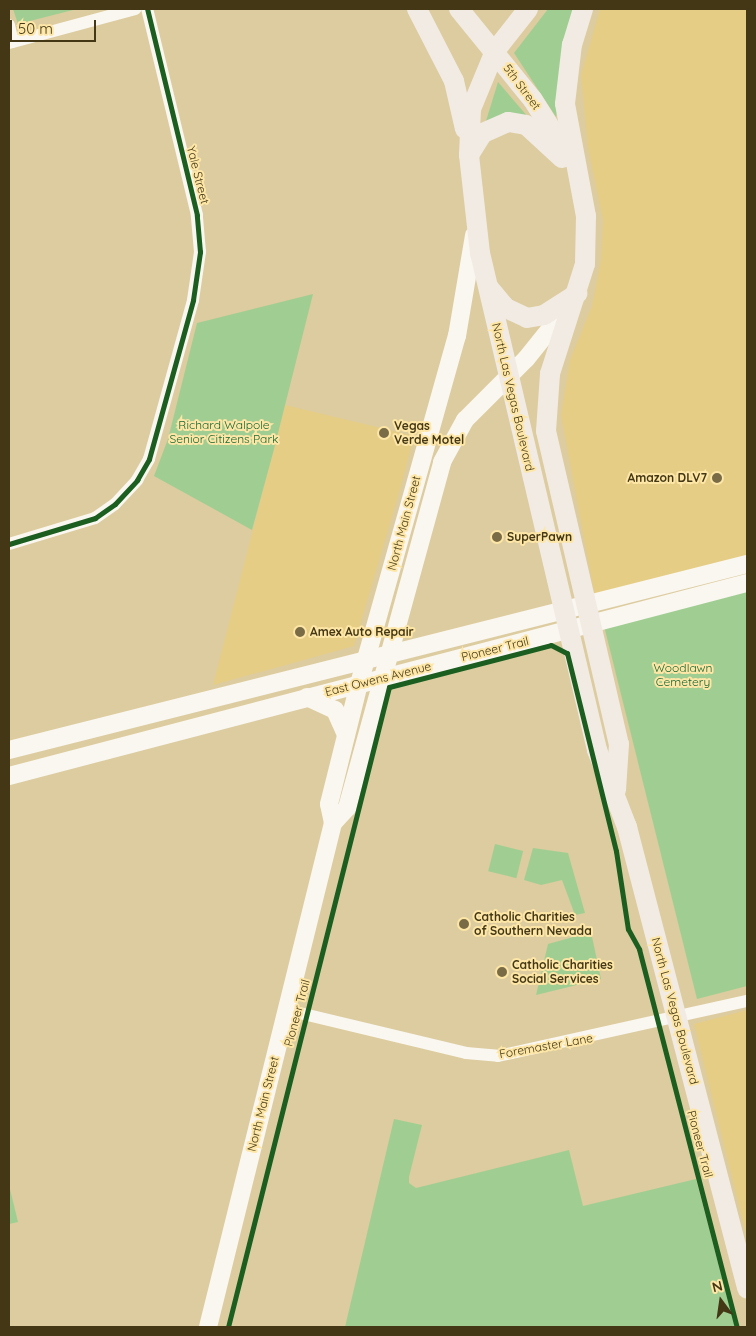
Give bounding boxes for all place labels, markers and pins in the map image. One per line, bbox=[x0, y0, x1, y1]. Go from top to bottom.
place label: Vegas Verde Motel bbox=[394, 419, 464, 447]
marker: Vegas Verde Motel bbox=[378, 427, 390, 439]
place label: Amazon DLV7 bbox=[628, 471, 707, 485]
marker: Amazon DLV7 bbox=[711, 472, 723, 484]
place label: SuperPawn bbox=[507, 530, 572, 544]
marker: SuperPawn bbox=[491, 531, 503, 543]
place label: Amex Auto Repair bbox=[310, 625, 414, 639]
marker: Amex Auto Repair bbox=[294, 626, 306, 638]
place label: Catholic Charities of Southern Nevada bbox=[474, 910, 592, 938]
marker: Catholic Charities of Southern Nevada bbox=[458, 918, 470, 930]
place label: Catholic Charities Social Services bbox=[512, 958, 613, 986]
marker: Catholic Charities Social Services bbox=[496, 966, 508, 978]

